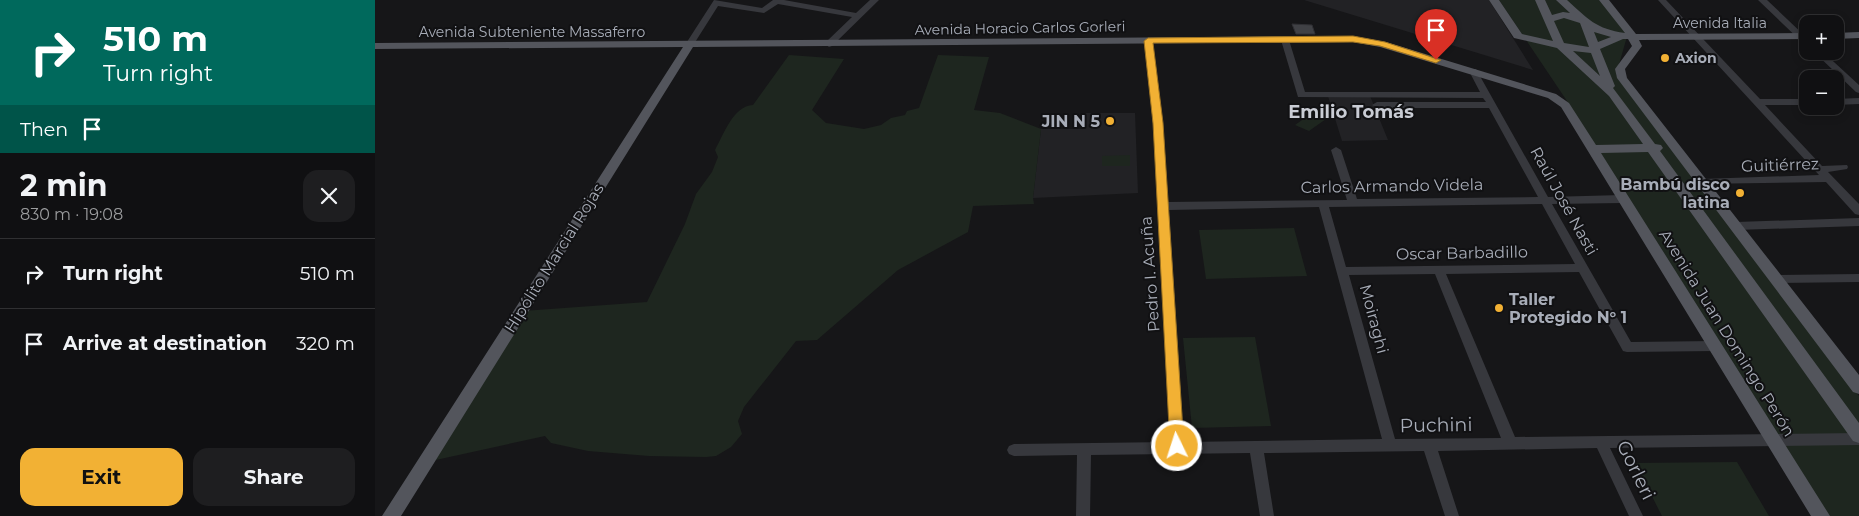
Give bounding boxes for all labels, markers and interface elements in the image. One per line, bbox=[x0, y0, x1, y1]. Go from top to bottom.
pin bbox=[1415, 9, 1457, 60]
street label: Avenida Italia bbox=[1673, 14, 1767, 32]
map controls bbox=[1799, 15, 1844, 115]
button: + bbox=[1799, 15, 1844, 60]
icon: arrive bbox=[1422, 16, 1450, 44]
text: 510 m bbox=[103, 17, 208, 60]
street label: Avenida Horacio Carlos Gorleri bbox=[914, 17, 1126, 39]
icon: right bbox=[20, 20, 85, 85]
street label: Avenida Subteniente Massaferro bbox=[419, 23, 646, 41]
place label: Axion bbox=[1674, 49, 1717, 67]
marker: Axion bbox=[1659, 52, 1671, 64]
text: Turn right bbox=[103, 60, 213, 87]
button: − bbox=[1799, 70, 1844, 115]
district label: Emilio Tomás bbox=[1288, 101, 1414, 123]
place label: JIN N 5 bbox=[1041, 112, 1100, 131]
icon: arrive bbox=[78, 115, 106, 143]
marker: JIN N 5 bbox=[1104, 115, 1116, 127]
text: Then bbox=[20, 118, 68, 141]
street label: Raúl José Nasti bbox=[1526, 144, 1602, 258]
street label: Guitiérrez bbox=[1741, 154, 1819, 176]
text: 2 min bbox=[20, 167, 107, 204]
button: close bbox=[303, 170, 355, 222]
street label: Carlos Armando Videla bbox=[1300, 175, 1484, 197]
place label: Bambú disco latina bbox=[1620, 175, 1730, 212]
street label: Hipólito Marcial Rojas bbox=[500, 180, 608, 336]
marker: Bambú disco latina bbox=[1734, 187, 1746, 199]
text: 830 m · 19:08 bbox=[20, 205, 123, 224]
street label: Pedro I. Acuña bbox=[1136, 215, 1164, 333]
street label: Avenida Juan Domingo Perón bbox=[1655, 226, 1799, 440]
street label: Oscar Barbadillo bbox=[1396, 242, 1528, 264]
icon: right bbox=[20, 260, 48, 288]
text: Turn right bbox=[63, 262, 163, 285]
text: 510 m bbox=[300, 262, 355, 285]
street label: Moiraghi bbox=[1356, 282, 1392, 356]
place label: Taller Protegido N° 1 bbox=[1509, 290, 1627, 327]
marker: Taller Protegido N° 1 bbox=[1493, 302, 1505, 314]
icon: arrive bbox=[20, 330, 48, 358]
text: Arrive at destination bbox=[63, 332, 267, 355]
text: 320 m bbox=[296, 332, 355, 355]
street label: Puchini bbox=[1399, 413, 1473, 437]
position arrow bbox=[1150, 419, 1202, 471]
street label: Gorleri bbox=[1612, 437, 1660, 503]
button: Exit bbox=[20, 448, 183, 506]
button: Share bbox=[193, 448, 355, 506]

